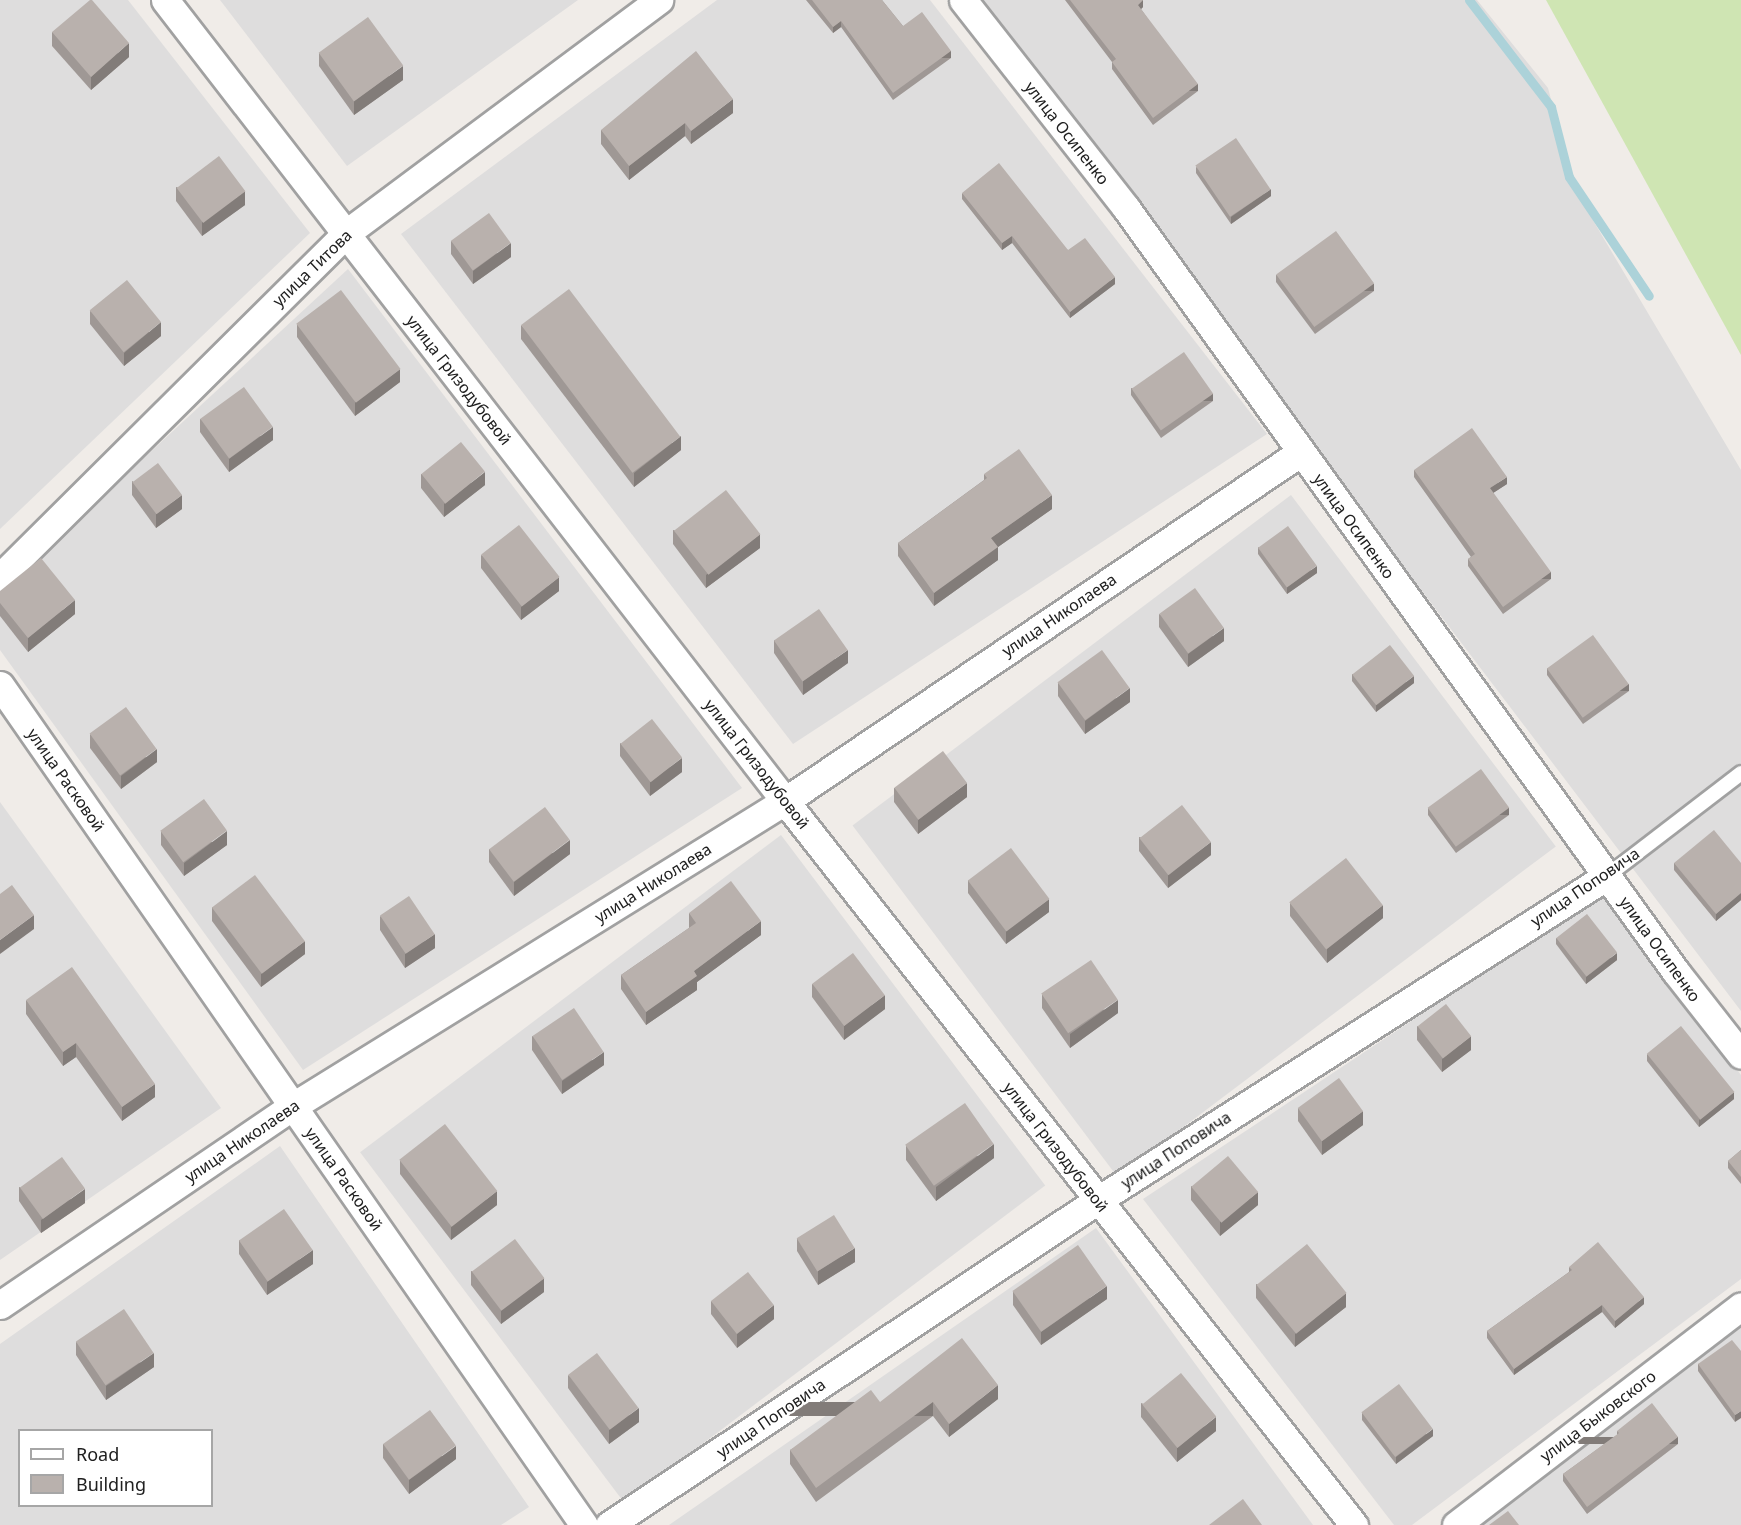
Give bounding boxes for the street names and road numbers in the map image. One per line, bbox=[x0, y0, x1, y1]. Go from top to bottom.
street label: улица Осипенко bbox=[1021, 78, 1113, 188]
street label: улица Титова bbox=[268, 225, 356, 311]
street label: улица Гризодубовой bbox=[402, 311, 516, 449]
street label: улица Осипенко bbox=[1309, 470, 1399, 582]
street label: улица Николаева bbox=[998, 570, 1120, 660]
street label: улица Гризодубовой bbox=[700, 695, 814, 833]
street label: улица Расковой bbox=[23, 725, 109, 835]
street label: улица Николаева bbox=[591, 839, 715, 927]
street label: улица Поповича bbox=[1527, 843, 1643, 931]
street label: улица Осипенко bbox=[1615, 893, 1705, 1005]
street label: улица Гризодубовой bbox=[999, 1078, 1113, 1216]
street label: улица Николаева bbox=[181, 1096, 303, 1186]
street label: улица Поповича bbox=[1117, 1107, 1235, 1193]
street label: улица Расковой bbox=[301, 1124, 387, 1234]
street label: улица Быковского bbox=[1536, 1366, 1660, 1466]
street label: улица Поповича bbox=[713, 1374, 829, 1462]

